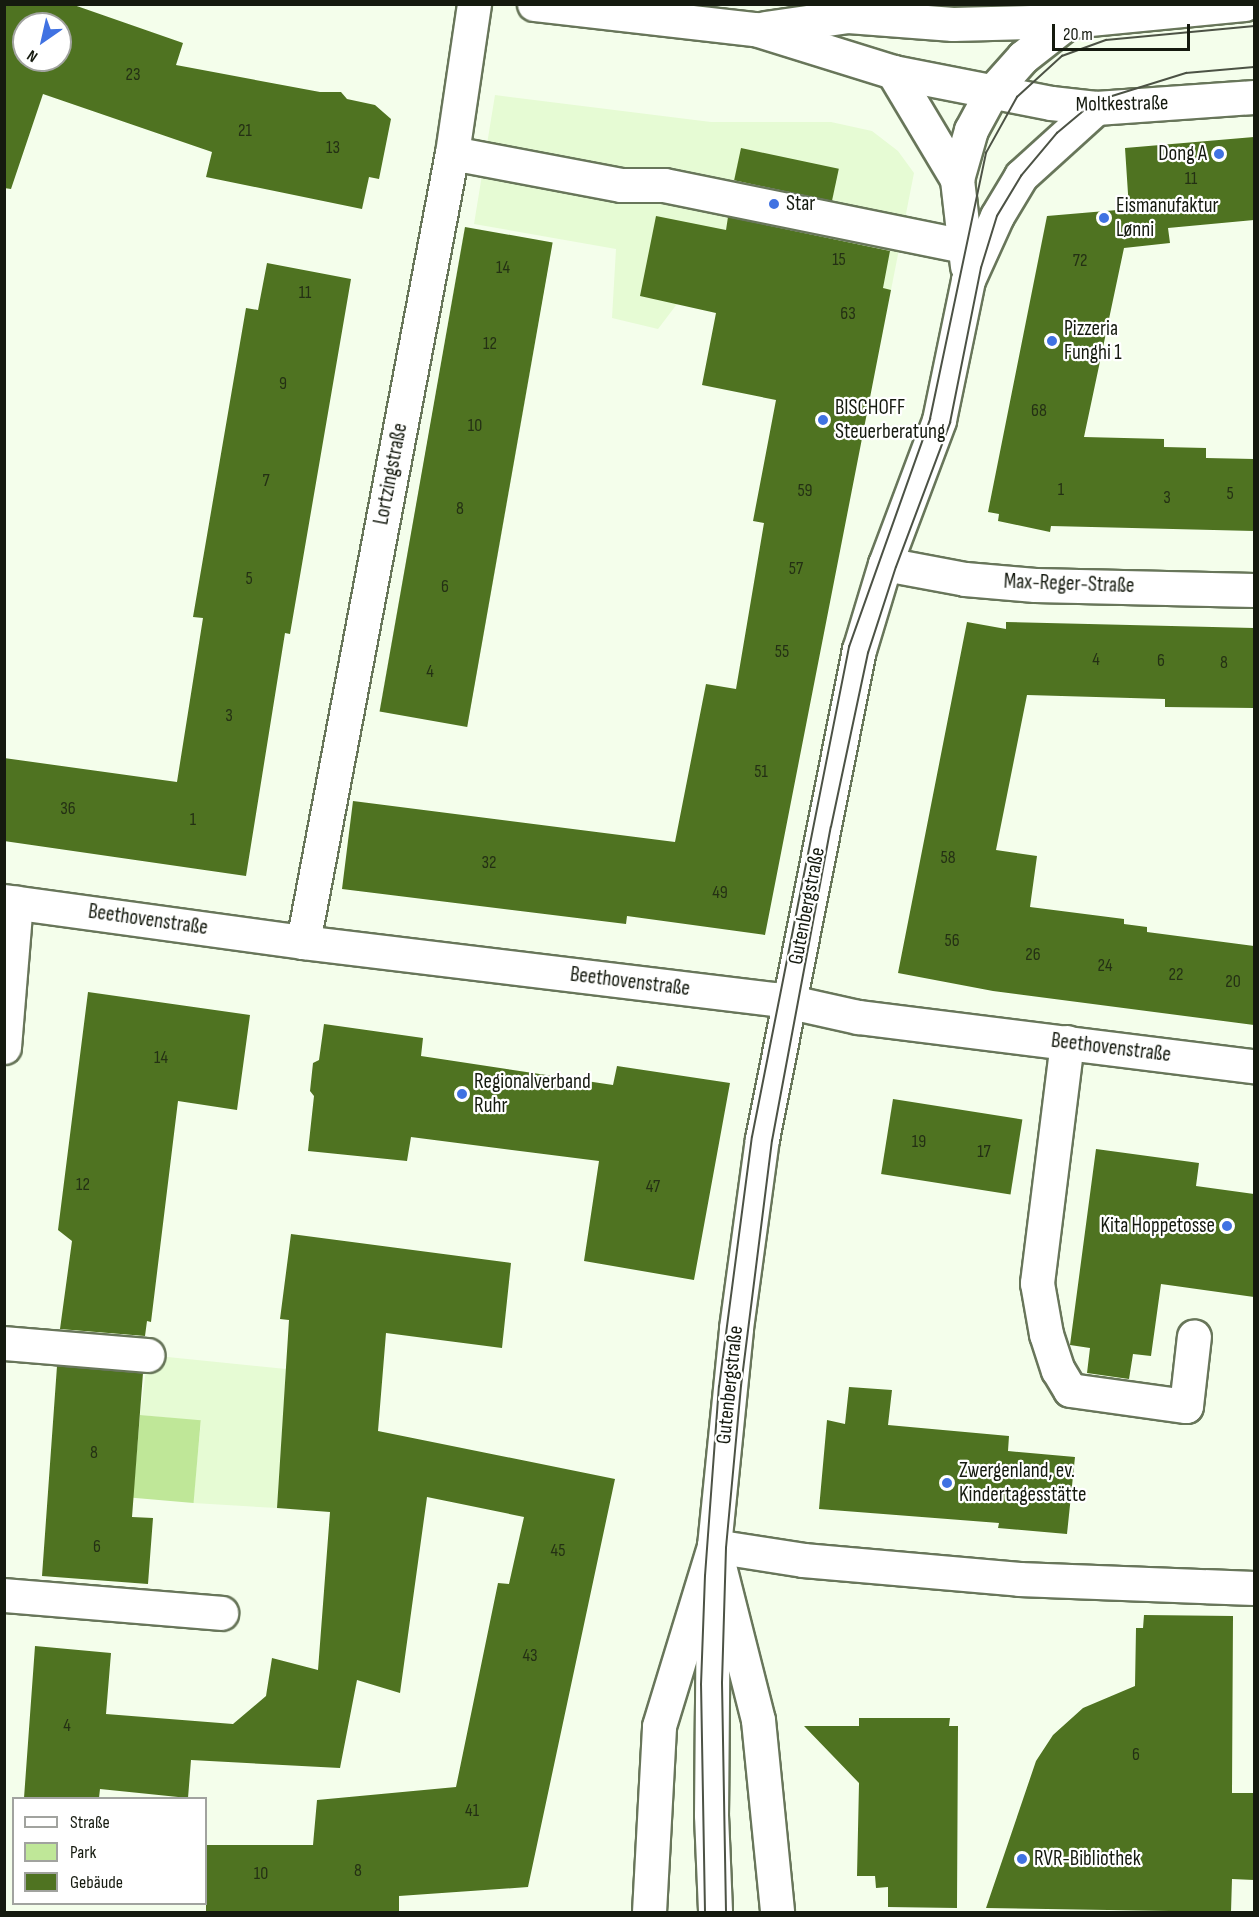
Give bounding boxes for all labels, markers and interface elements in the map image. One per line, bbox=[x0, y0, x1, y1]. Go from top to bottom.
north arrow bbox=[12, 12, 72, 72]
scale bar bbox=[1055, 12, 1193, 50]
text: 20 m bbox=[1063, 24, 1093, 45]
text: N bbox=[24, 45, 42, 66]
house number: 23 bbox=[126, 64, 140, 86]
street label: Moltkestraße bbox=[1075, 91, 1169, 117]
house number: 21 bbox=[238, 120, 252, 142]
house number: 13 bbox=[326, 137, 340, 159]
place label: Dong A bbox=[1158, 141, 1207, 167]
marker: Dong A bbox=[1212, 147, 1226, 161]
house number: 11 bbox=[1185, 168, 1197, 190]
place label: Star bbox=[786, 191, 815, 217]
place label: Eismanufaktur Lønni bbox=[1116, 193, 1219, 243]
marker: Star bbox=[767, 197, 781, 211]
marker: Eismanufaktur Lønni bbox=[1097, 211, 1111, 225]
house number: 15 bbox=[832, 249, 846, 271]
house number: 72 bbox=[1073, 250, 1087, 272]
house number: 14 bbox=[496, 257, 510, 279]
house number: 11 bbox=[299, 282, 311, 304]
house number: 63 bbox=[840, 303, 856, 325]
place label: Pizzeria Funghi 1 bbox=[1064, 316, 1122, 366]
house number: 12 bbox=[483, 333, 497, 355]
marker: Pizzeria Funghi 1 bbox=[1045, 334, 1059, 348]
house number: 9 bbox=[279, 373, 287, 395]
place label: BISCHOFF Steuerberatung bbox=[835, 395, 945, 445]
house number: 68 bbox=[1031, 400, 1047, 422]
marker: BISCHOFF Steuerberatung bbox=[816, 413, 830, 427]
house number: 10 bbox=[468, 415, 482, 437]
street label: Lortzingstraße bbox=[369, 421, 413, 527]
house number: 7 bbox=[262, 470, 270, 492]
house number: 1 bbox=[1058, 479, 1064, 501]
house number: 59 bbox=[797, 480, 813, 502]
house number: 5 bbox=[1226, 483, 1234, 505]
house number: 3 bbox=[1163, 487, 1171, 509]
house number: 8 bbox=[456, 498, 464, 520]
house number: 57 bbox=[789, 558, 803, 580]
house number: 5 bbox=[245, 568, 253, 590]
street label: Max-Reger-Straße bbox=[1003, 569, 1135, 599]
house number: 6 bbox=[441, 576, 449, 598]
house number: 55 bbox=[775, 641, 789, 663]
house number: 4 bbox=[1092, 649, 1100, 671]
house number: 6 bbox=[1157, 650, 1165, 672]
house number: 8 bbox=[1220, 652, 1228, 674]
house number: 4 bbox=[426, 661, 434, 683]
house number: 3 bbox=[225, 705, 233, 727]
house number: 51 bbox=[754, 761, 768, 783]
house number: 36 bbox=[60, 798, 76, 820]
house number: 1 bbox=[190, 809, 196, 831]
street label: Gutenbergstraße bbox=[783, 845, 831, 967]
house number: 58 bbox=[940, 847, 956, 869]
house number: 32 bbox=[482, 852, 496, 874]
house number: 49 bbox=[712, 882, 728, 904]
street label: Beethovenstraße bbox=[87, 899, 209, 941]
house number: 56 bbox=[944, 930, 960, 952]
house number: 26 bbox=[1025, 944, 1041, 966]
house number: 24 bbox=[1098, 955, 1112, 977]
street label: Beethovenstraße bbox=[569, 962, 691, 1002]
house number: 22 bbox=[1169, 964, 1183, 986]
house number: 20 bbox=[1225, 971, 1241, 993]
street label: Beethovenstraße bbox=[1050, 1028, 1172, 1068]
house number: 14 bbox=[154, 1047, 168, 1069]
place label: Regionalverband Ruhr bbox=[474, 1069, 591, 1119]
marker: Regionalverband Ruhr bbox=[455, 1087, 469, 1101]
house number: 19 bbox=[912, 1131, 926, 1153]
house number: 17 bbox=[977, 1141, 991, 1163]
house number: 12 bbox=[76, 1174, 90, 1196]
house number: 47 bbox=[646, 1176, 660, 1198]
place label: Kita Hoppetosse bbox=[1100, 1213, 1215, 1239]
marker: Kita Hoppetosse bbox=[1220, 1219, 1234, 1233]
street label: Gutenbergstraße bbox=[711, 1325, 749, 1445]
house number: 8 bbox=[90, 1442, 98, 1464]
place label: Zwergenland, ev. Kindertagesstätte bbox=[959, 1458, 1086, 1508]
marker: Zwergenland, ev. Kindertagesstätte bbox=[940, 1476, 954, 1490]
house number: 6 bbox=[93, 1536, 101, 1558]
house number: 45 bbox=[551, 1540, 565, 1562]
house number: 43 bbox=[522, 1645, 538, 1667]
house number: 4 bbox=[63, 1715, 71, 1737]
house number: 6 bbox=[1132, 1744, 1140, 1766]
legend bbox=[12, 1797, 207, 1905]
house number: 41 bbox=[465, 1800, 479, 1822]
text: Straße bbox=[70, 1812, 110, 1833]
text: Park bbox=[70, 1842, 96, 1863]
place label: RVR-Bibliothek bbox=[1034, 1846, 1141, 1872]
marker: RVR-Bibliothek bbox=[1015, 1852, 1029, 1866]
house number: 8 bbox=[354, 1860, 362, 1882]
house number: 10 bbox=[254, 1863, 268, 1885]
text: Gebäude bbox=[70, 1872, 123, 1893]

